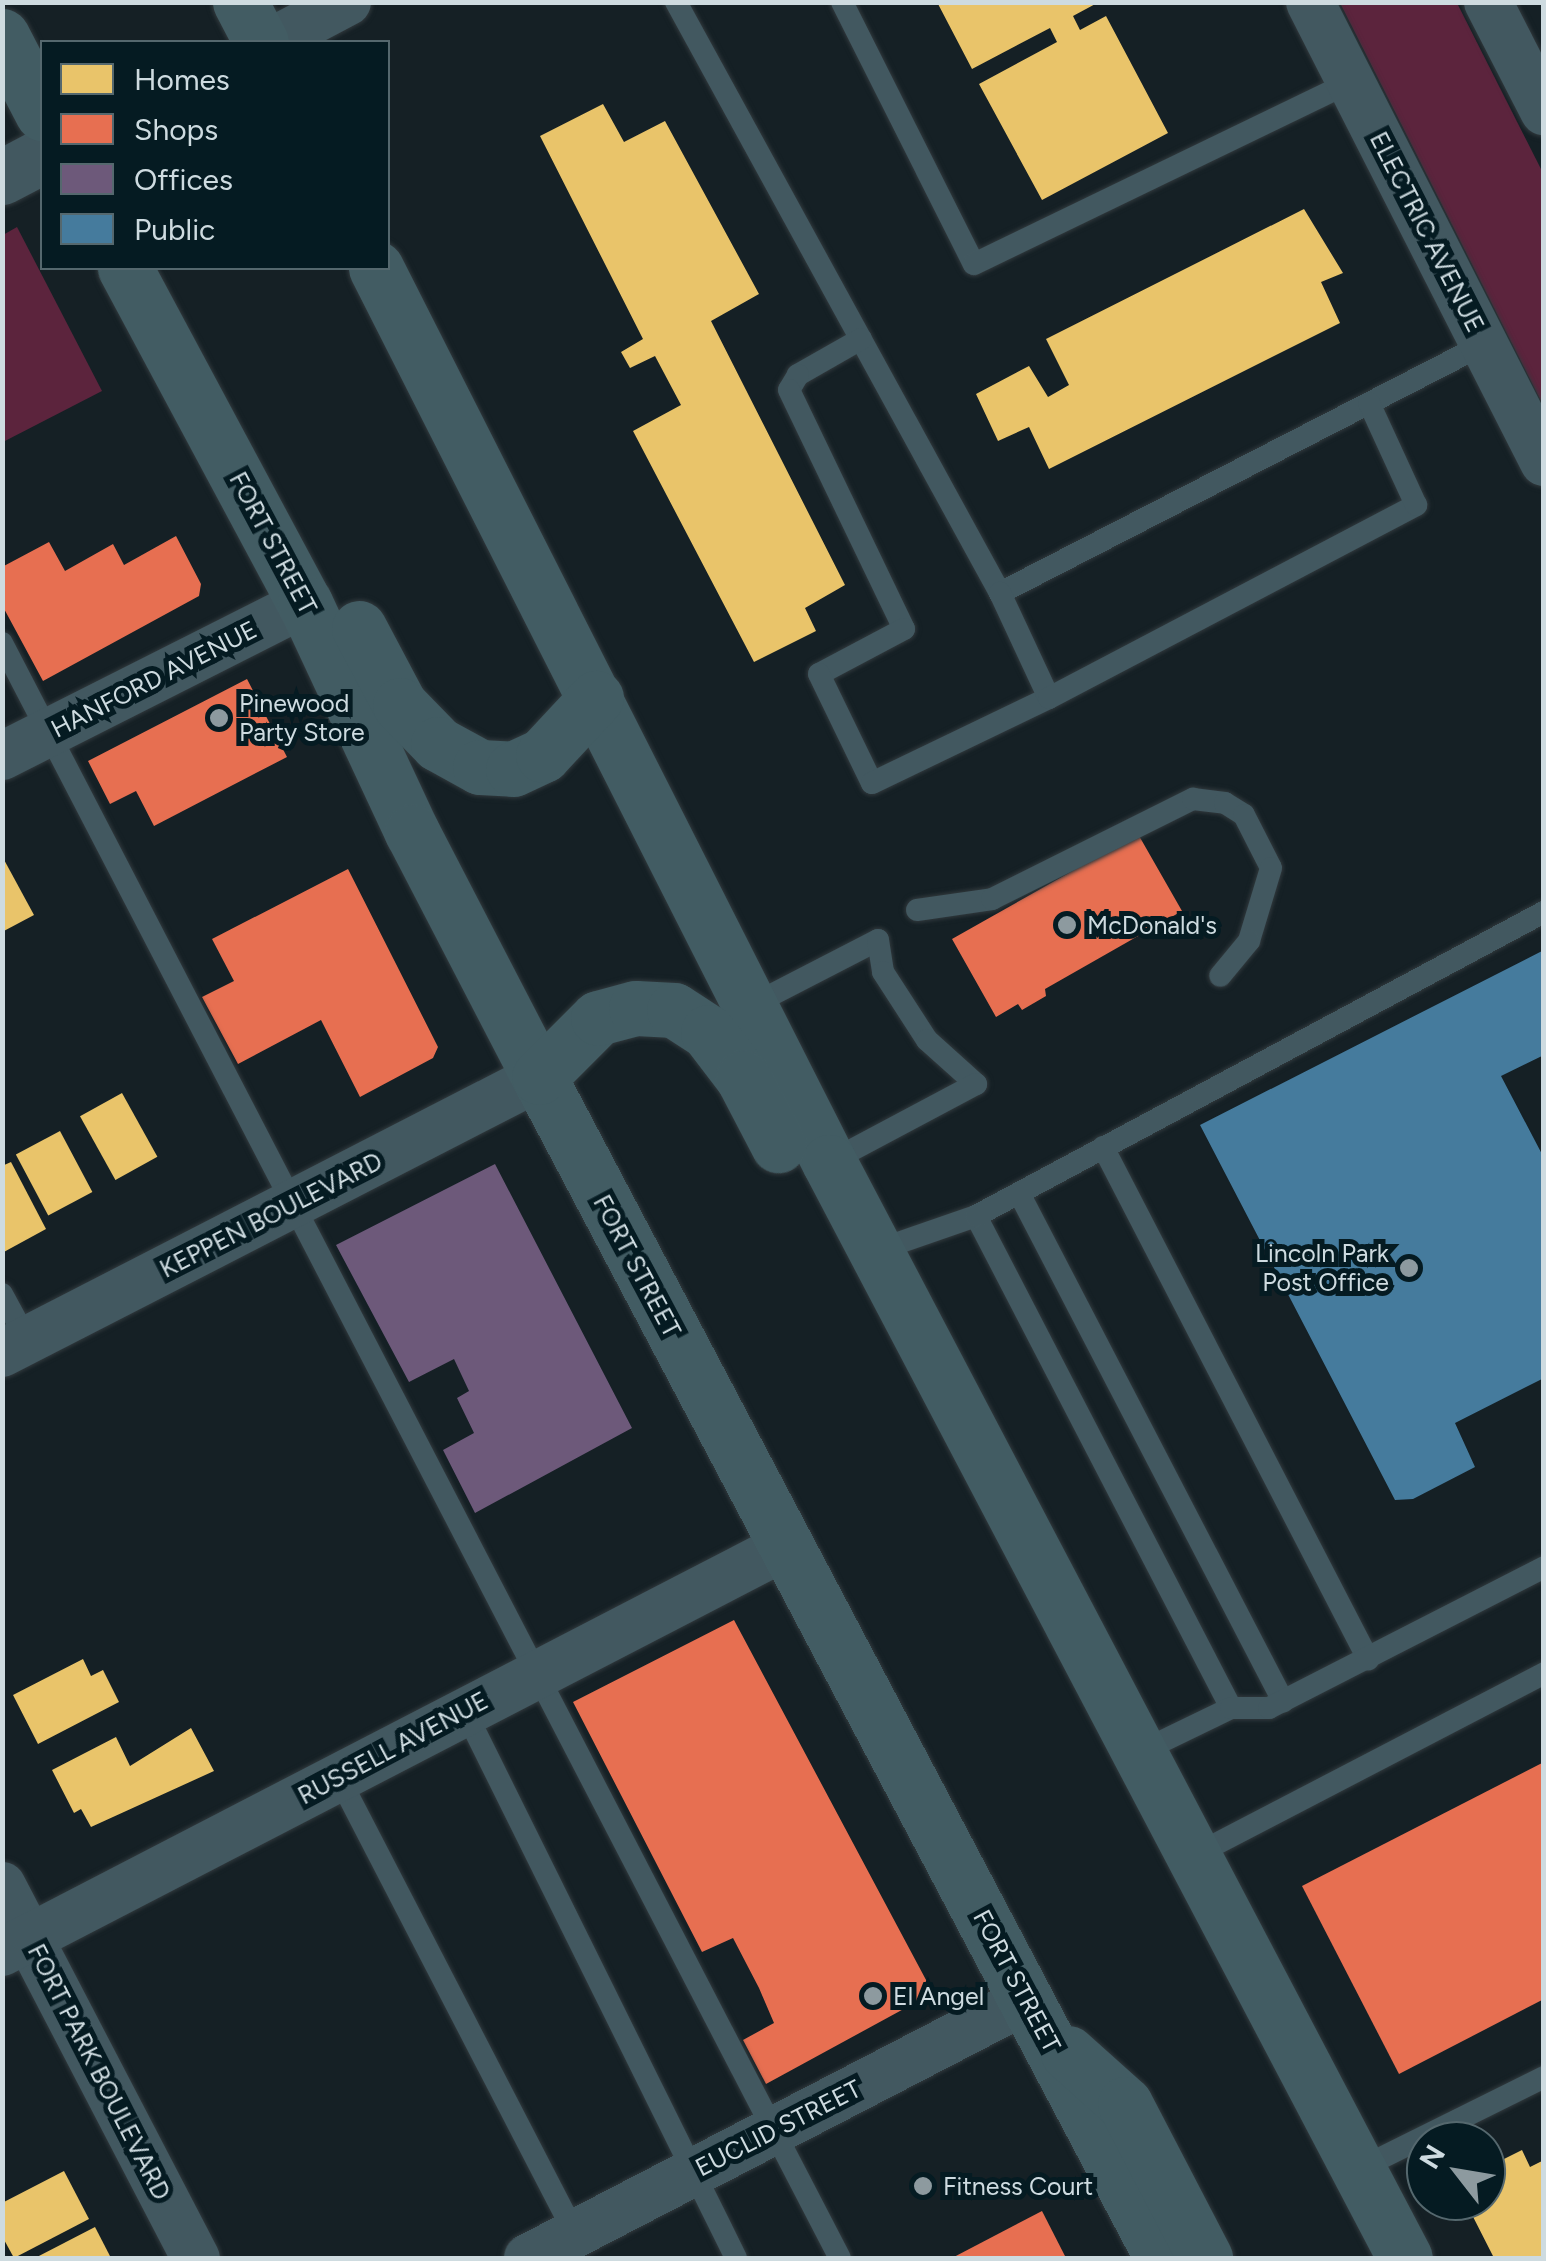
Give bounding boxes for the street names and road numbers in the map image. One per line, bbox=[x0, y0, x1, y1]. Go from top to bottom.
street label: ELECTRIC AVENUE bbox=[1364, 127, 1490, 337]
street label: FORT STREET bbox=[223, 467, 323, 619]
street label: HANFORD AVENUE bbox=[46, 614, 262, 744]
street label: KEPPEN BOULEVARD bbox=[155, 1146, 387, 1284]
street label: FORT STREET bbox=[587, 1190, 687, 1342]
street label: RUSSELL AVENUE bbox=[293, 1685, 493, 1811]
street label: FORT STREET bbox=[967, 1905, 1067, 2057]
street label: FORT PARK BOULEVARD bbox=[21, 1939, 177, 2205]
street label: EUCLID STREET bbox=[690, 2073, 866, 2183]

